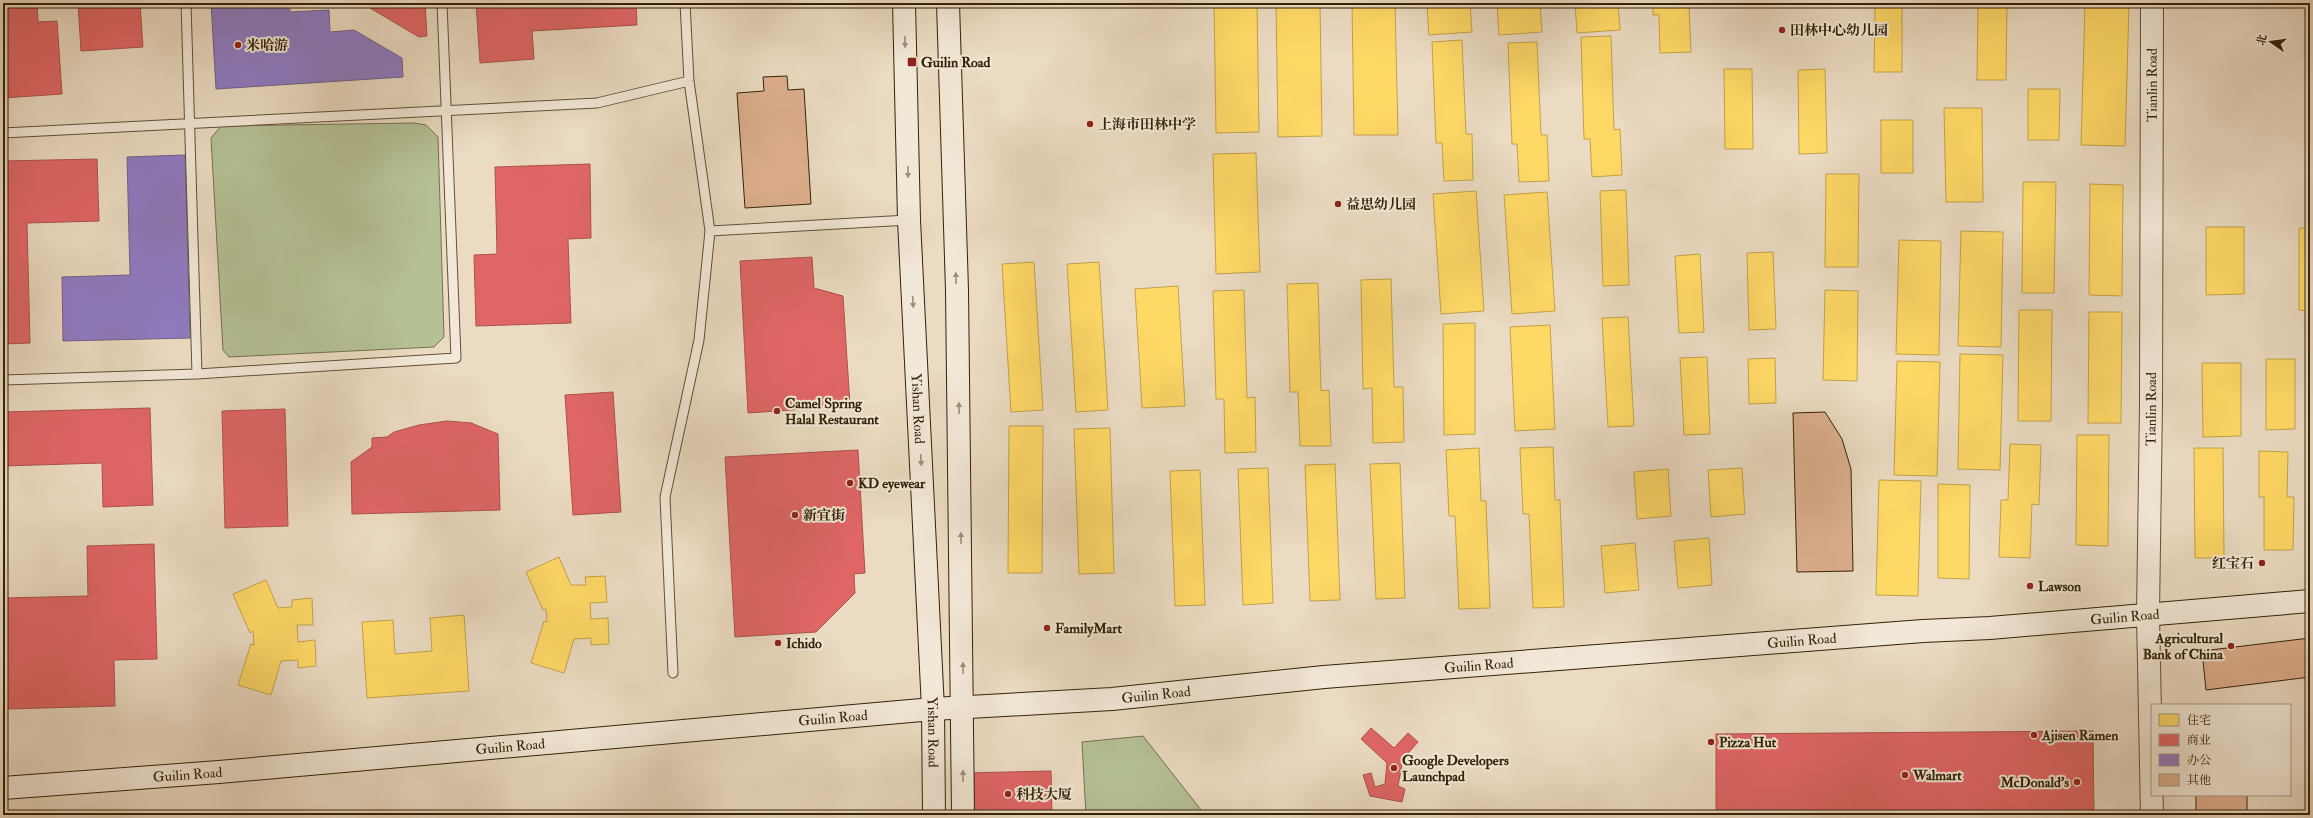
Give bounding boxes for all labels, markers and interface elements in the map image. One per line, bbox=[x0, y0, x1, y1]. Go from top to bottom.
place label: 田林中心幼儿园 bbox=[1790, 22, 1888, 39]
north arrow bbox=[2251, 22, 2291, 62]
marker: 田林中心幼儿园 bbox=[1777, 25, 1787, 35]
text: 北 bbox=[2254, 33, 2269, 47]
one-way arrow bbox=[901, 36, 908, 48]
place label: 米哈游 bbox=[246, 37, 288, 54]
marker: 米哈游 bbox=[233, 40, 243, 50]
street label: Tianlin Road bbox=[2144, 48, 2161, 122]
place label: Guilin Road bbox=[921, 54, 991, 71]
marker: Guilin Road bbox=[906, 56, 918, 68]
place label: 上海市田林中学 bbox=[1098, 116, 1196, 133]
marker: 上海市田林中学 bbox=[1085, 119, 1095, 129]
one-way arrow bbox=[904, 166, 911, 178]
place label: 益思幼儿园 bbox=[1346, 196, 1416, 213]
marker: 益思幼儿园 bbox=[1333, 199, 1343, 209]
one-way arrow bbox=[953, 272, 960, 284]
one-way arrow bbox=[910, 296, 916, 309]
street label: Tianlin Road bbox=[2142, 372, 2160, 446]
street label: Yishan Road bbox=[908, 373, 928, 445]
place label: Camel Spring Halal Restaurant bbox=[785, 395, 879, 428]
one-way arrow bbox=[956, 401, 962, 414]
marker: Camel Spring Halal Restaurant bbox=[772, 406, 782, 416]
one-way arrow bbox=[917, 454, 924, 466]
place label: KD eyewear bbox=[858, 475, 926, 493]
marker: KD eyewear bbox=[845, 478, 855, 488]
place label: 新宜街 bbox=[803, 507, 845, 524]
marker: 新宜街 bbox=[790, 510, 800, 520]
one-way arrow bbox=[958, 531, 964, 544]
place label: 红宝石 bbox=[2212, 555, 2254, 572]
marker: 红宝石 bbox=[2257, 558, 2267, 568]
place label: Lawson bbox=[2038, 578, 2082, 595]
marker: Lawson bbox=[2025, 581, 2035, 591]
street label: Guilin Road bbox=[2090, 606, 2160, 629]
place label: FamilyMart bbox=[1055, 620, 1123, 638]
marker: FamilyMart bbox=[1042, 623, 1052, 633]
street label: Guilin Road bbox=[1767, 630, 1837, 652]
place label: Agricultural Bank of China bbox=[2143, 630, 2224, 663]
place label: Ichido bbox=[786, 635, 822, 652]
marker: Ichido bbox=[773, 638, 783, 648]
marker: Agricultural Bank of China bbox=[2226, 641, 2236, 651]
street label: Guilin Road bbox=[1443, 654, 1514, 677]
one-way arrow bbox=[960, 661, 966, 674]
street label: Guilin Road bbox=[1121, 683, 1192, 707]
street label: Yishan Road bbox=[923, 697, 942, 768]
legend bbox=[2151, 704, 2291, 796]
street label: Guilin Road bbox=[798, 707, 869, 730]
text: 住宅 bbox=[2187, 713, 2211, 728]
place label: Ajisen Ramen bbox=[2041, 727, 2119, 744]
marker: Ajisen Ramen bbox=[2029, 730, 2039, 740]
text: 商业 bbox=[2187, 733, 2211, 748]
place label: Pizza Hut bbox=[1719, 734, 1777, 751]
street label: Guilin Road bbox=[475, 735, 546, 758]
marker: Pizza Hut bbox=[1706, 737, 1716, 747]
place label: Google Developers Launchpad bbox=[1402, 752, 1509, 786]
text: 办公 bbox=[2187, 753, 2211, 768]
marker: Google Developers Launchpad bbox=[1389, 763, 1399, 773]
street label: Guilin Road bbox=[152, 764, 223, 786]
place label: Walmart bbox=[1912, 767, 1962, 784]
one-way arrow bbox=[960, 769, 966, 782]
marker: Walmart bbox=[1900, 770, 1910, 780]
text: 其他 bbox=[2187, 773, 2211, 788]
place label: McDonald's bbox=[1999, 774, 2069, 791]
marker: McDonald's bbox=[2072, 777, 2082, 787]
place label: 科技大厦 bbox=[1016, 786, 1072, 803]
marker: 科技大厦 bbox=[1003, 789, 1013, 799]

